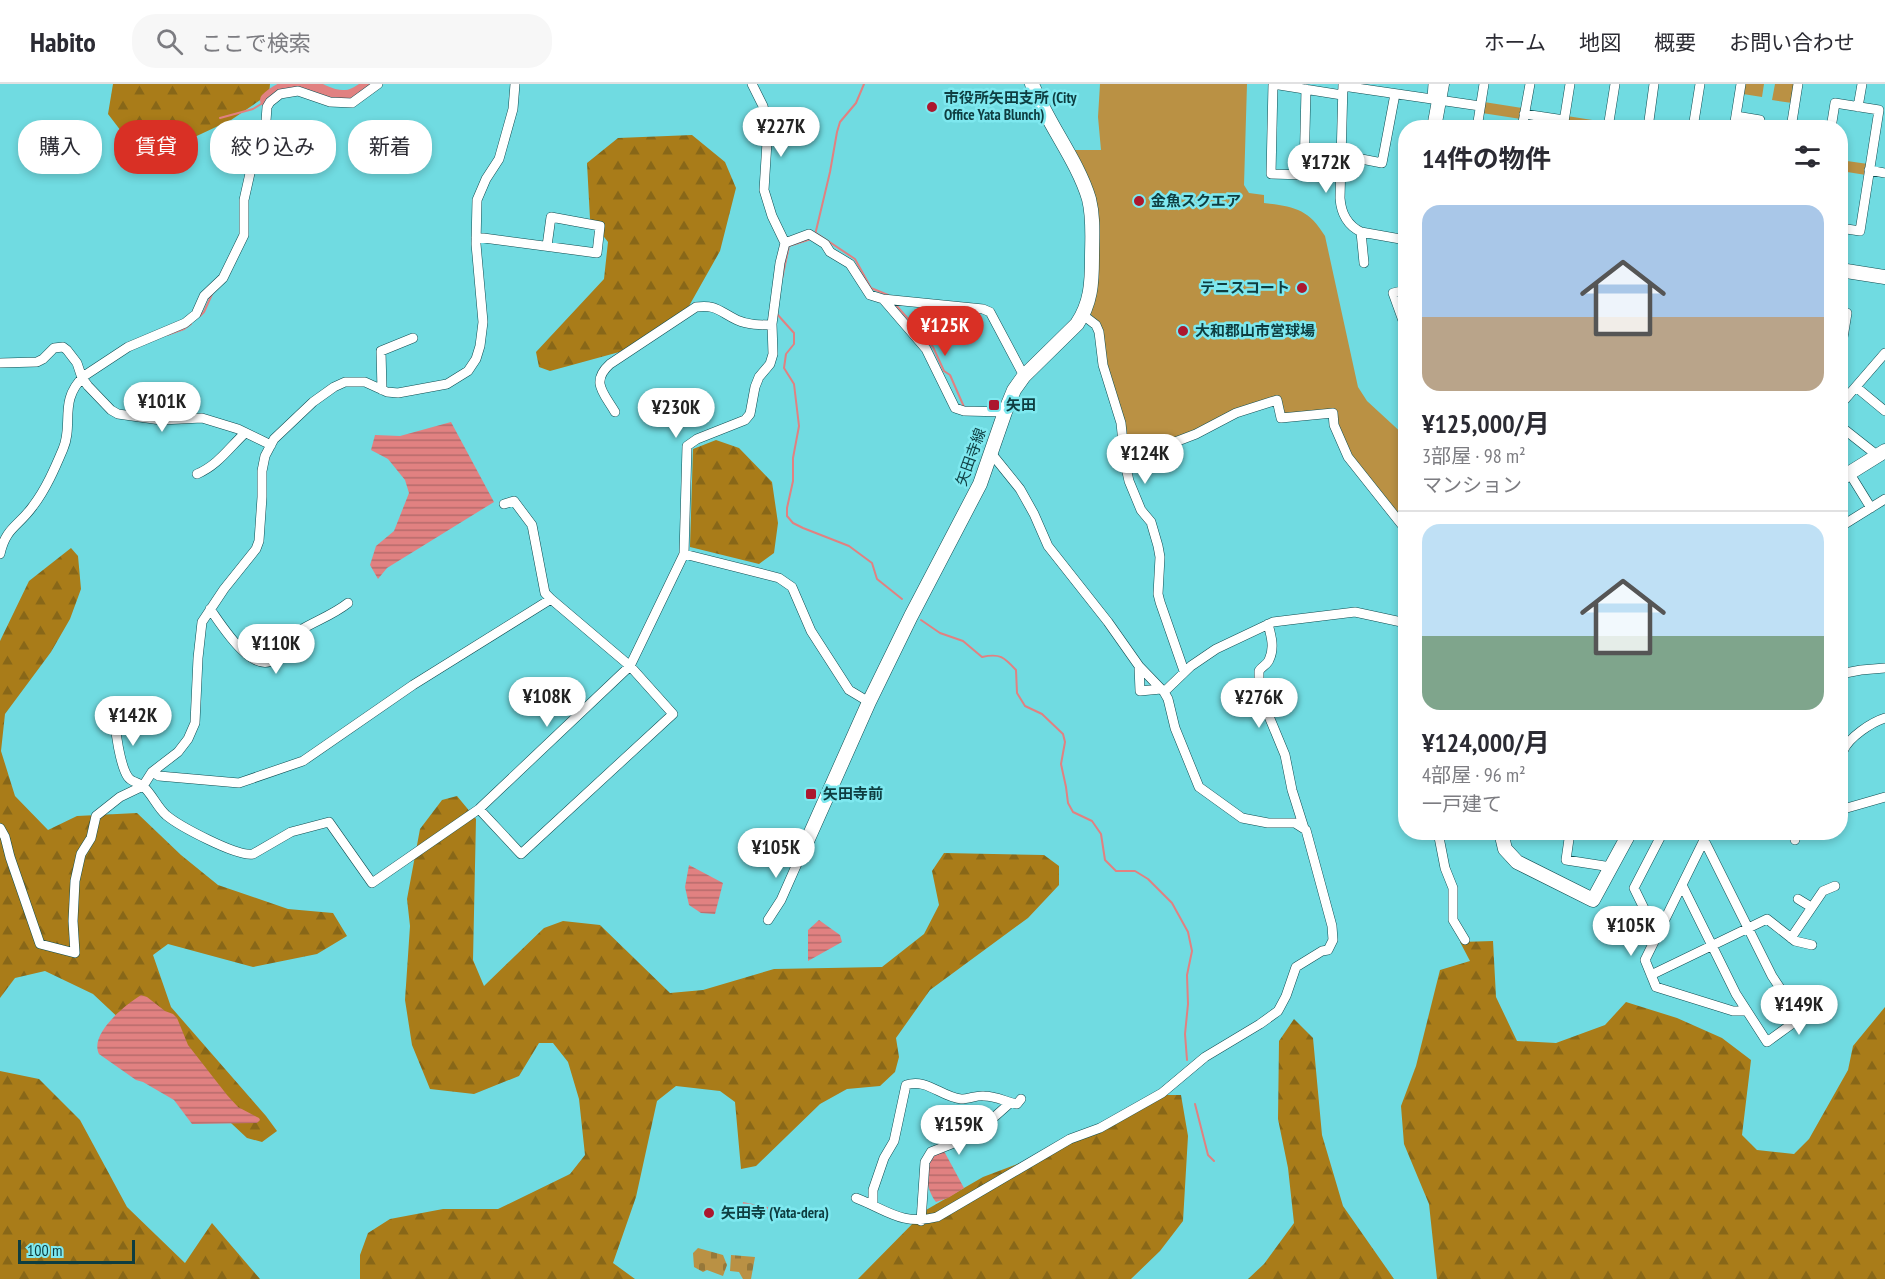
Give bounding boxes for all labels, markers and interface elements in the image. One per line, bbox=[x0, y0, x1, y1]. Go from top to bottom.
search box bbox=[132, 14, 552, 68]
text: Habito bbox=[30, 23, 96, 60]
icon: search bbox=[153, 25, 186, 58]
text: ここで検索 bbox=[201, 29, 311, 57]
text: ホーム bbox=[1484, 29, 1546, 56]
text: 地図 bbox=[1579, 29, 1621, 56]
text: 概要 bbox=[1654, 29, 1696, 56]
text: お問い合わせ bbox=[1729, 29, 1855, 56]
place label: 市役所矢田支所 (City Office Yata Blunch) bbox=[944, 88, 1078, 124]
marker: 市役所矢田支所 (City Office Yata Blunch) bbox=[925, 100, 939, 114]
pin: ¥227K bbox=[739, 107, 823, 158]
text: ¥227K bbox=[757, 113, 805, 139]
chip: 購入 bbox=[18, 120, 102, 174]
chip: 賃貸 bbox=[114, 120, 198, 174]
chip: 絞り込み bbox=[210, 120, 336, 174]
chip: 新着 bbox=[348, 120, 432, 174]
icon: filters bbox=[1791, 140, 1824, 173]
text: 14件の物件 bbox=[1422, 142, 1551, 175]
pin: ¥172K bbox=[1284, 143, 1368, 194]
text: ¥172K bbox=[1302, 149, 1350, 175]
place label: 金魚スクエア bbox=[1151, 191, 1241, 210]
marker: 金魚スクエア bbox=[1132, 194, 1146, 208]
icon: home bbox=[1569, 244, 1677, 352]
place label: テニスコート bbox=[1200, 278, 1290, 297]
marker: テニスコート bbox=[1295, 281, 1309, 295]
pin: ¥125K bbox=[903, 306, 987, 357]
text: ¥125K bbox=[921, 312, 969, 338]
place label: 大和郡山市営球場 bbox=[1195, 321, 1315, 340]
marker: 大和郡山市営球場 bbox=[1176, 324, 1190, 338]
pin: ¥101K bbox=[120, 382, 204, 433]
text: ¥101K bbox=[138, 388, 186, 414]
pin: ¥230K bbox=[634, 388, 718, 439]
text: ¥230K bbox=[652, 394, 700, 420]
place label: 矢田 bbox=[1006, 395, 1036, 414]
marker: 矢田 bbox=[987, 398, 1001, 412]
text: ¥125,000/月 bbox=[1422, 407, 1550, 440]
street label: 矢田寺線 bbox=[951, 425, 990, 488]
pin: ¥124K bbox=[1103, 434, 1187, 485]
text: ¥124K bbox=[1121, 440, 1169, 466]
text: 3部屋 · 98 m² bbox=[1422, 443, 1526, 469]
text: マンション bbox=[1422, 472, 1522, 498]
icon: home bbox=[1569, 563, 1677, 671]
pin: ¥110K bbox=[234, 624, 318, 675]
text: ¥110K bbox=[252, 630, 300, 656]
pin: ¥108K bbox=[505, 677, 589, 728]
pin: ¥276K bbox=[1217, 678, 1301, 729]
text: ¥108K bbox=[523, 683, 571, 709]
text: ¥276K bbox=[1235, 684, 1283, 710]
pin: ¥142K bbox=[91, 696, 175, 747]
text: ¥142K bbox=[109, 702, 157, 728]
text: ¥124,000/月 bbox=[1422, 726, 1550, 759]
text: 4部屋 · 96 m² bbox=[1422, 762, 1526, 788]
place label: 矢田寺前 bbox=[823, 784, 883, 803]
marker: 矢田寺前 bbox=[804, 787, 818, 801]
text: 一戸建て bbox=[1422, 791, 1502, 817]
pin: ¥105K bbox=[734, 828, 818, 879]
text: ¥105K bbox=[752, 834, 800, 860]
pin: ¥105K bbox=[1589, 906, 1673, 957]
text: ¥105K bbox=[1607, 912, 1655, 938]
pin: ¥149K bbox=[1757, 985, 1841, 1036]
text: ¥149K bbox=[1775, 991, 1823, 1017]
pin: ¥159K bbox=[917, 1105, 1001, 1156]
text: ¥159K bbox=[935, 1111, 983, 1137]
place label: 矢田寺 (Yata-dera) bbox=[721, 1203, 829, 1222]
marker: 矢田寺 (Yata-dera) bbox=[702, 1206, 716, 1220]
scale bar bbox=[18, 1237, 135, 1264]
text: 100 m bbox=[27, 1240, 62, 1260]

